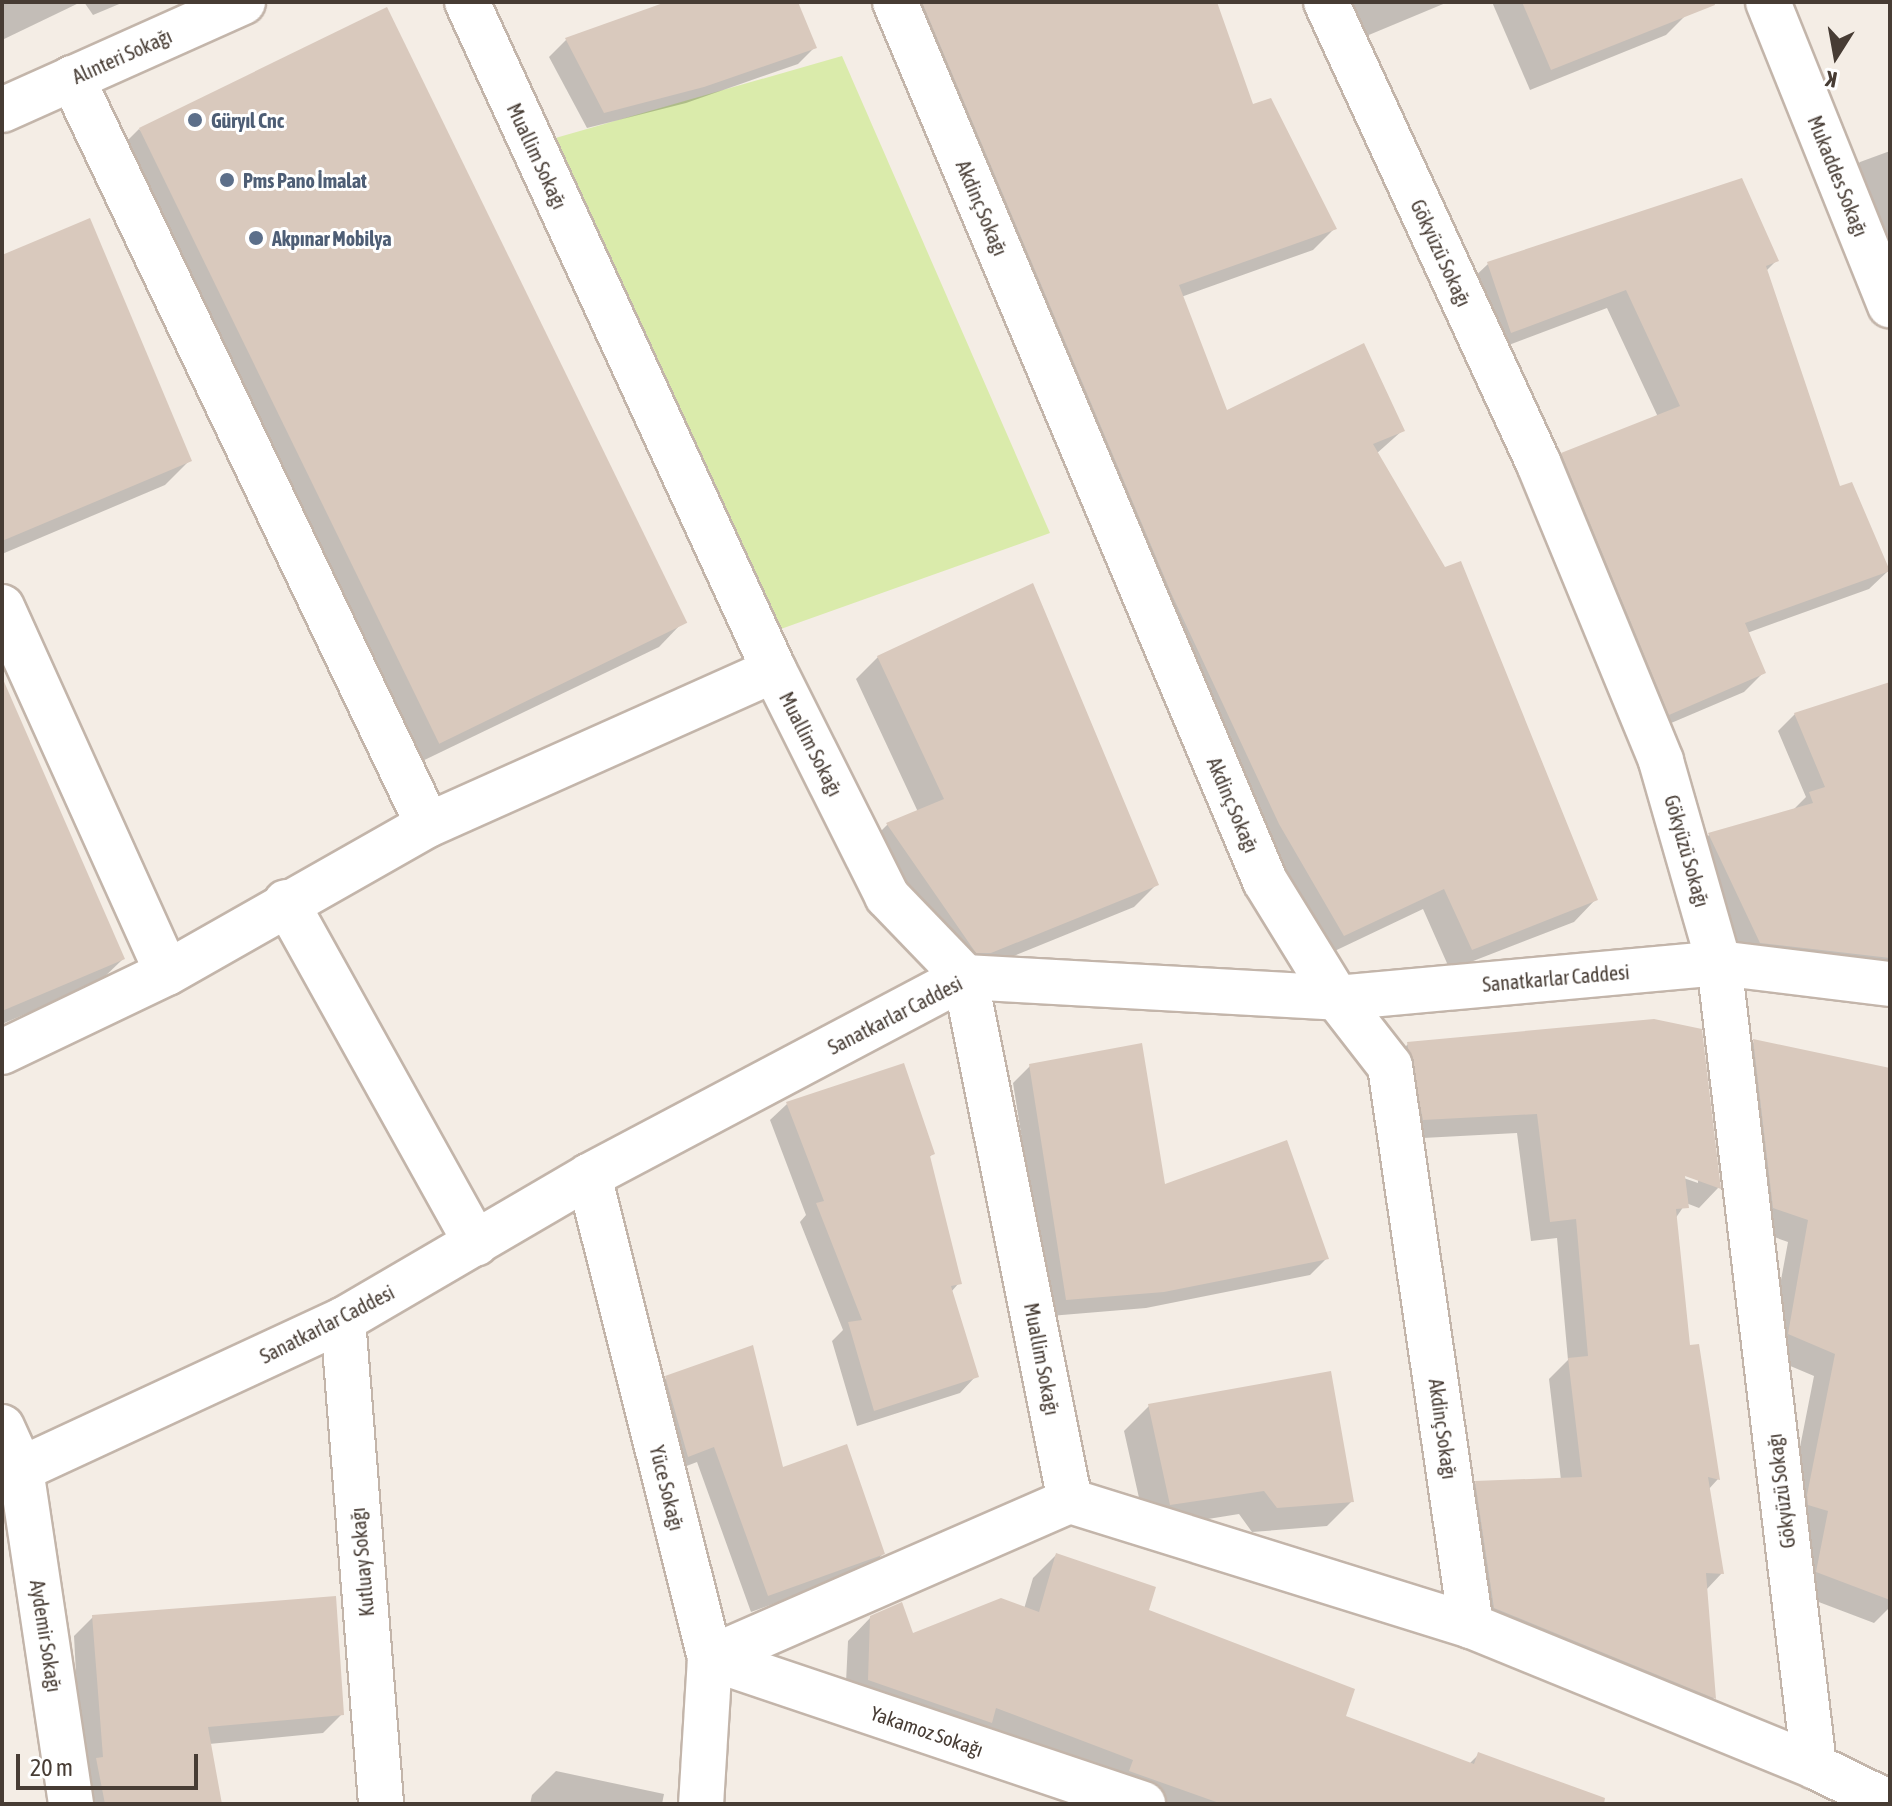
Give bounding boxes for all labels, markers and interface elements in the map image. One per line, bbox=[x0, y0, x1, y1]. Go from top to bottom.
north arrow bbox=[1796, 16, 1876, 96]
street label: Alınteri Sokağı bbox=[69, 23, 175, 89]
text: K bbox=[1824, 66, 1839, 93]
street label: Muallim Sokağı bbox=[502, 99, 572, 213]
place label: Güryıl Cnc bbox=[211, 108, 284, 132]
marker: Güryıl Cnc bbox=[186, 111, 204, 129]
street label: Mukaddes Sokağı bbox=[1803, 112, 1873, 240]
street label: Akdinç Sokağı bbox=[951, 157, 1013, 259]
place label: Pms Pano İmalat bbox=[243, 168, 367, 192]
marker: Pms Pano İmalat bbox=[218, 171, 236, 189]
street label: Gökyüzü Sokağı bbox=[1406, 196, 1476, 310]
place label: Akpınar Mobilya bbox=[272, 226, 392, 250]
marker: Akpınar Mobilya bbox=[247, 229, 265, 247]
street label: Muallim Sokağı bbox=[774, 688, 848, 800]
street label: Akdinç Sokağı bbox=[1202, 754, 1264, 856]
street label: Gökyüzü Sokağı bbox=[1660, 792, 1714, 910]
street label: Sanatkarlar Caddesi bbox=[1481, 960, 1631, 996]
street label: Sanatkarlar Caddesi bbox=[824, 971, 966, 1059]
street label: Sanatkarlar Caddesi bbox=[256, 1280, 398, 1368]
street label: Muallim Sokağı bbox=[1019, 1301, 1065, 1417]
street label: Akdinç Sokağı bbox=[1424, 1377, 1462, 1481]
street label: Gökyüzü Sokağı bbox=[1762, 1432, 1800, 1550]
street label: Yüce Sokağı bbox=[645, 1443, 689, 1533]
street label: Kutluay Sokağı bbox=[345, 1506, 379, 1618]
street label: Aydemir Sokağı bbox=[25, 1578, 67, 1694]
street label: Yakamoz Sokağı bbox=[867, 1700, 987, 1762]
scale bar bbox=[20, 1738, 202, 1788]
text: 20 m bbox=[30, 1754, 73, 1781]

